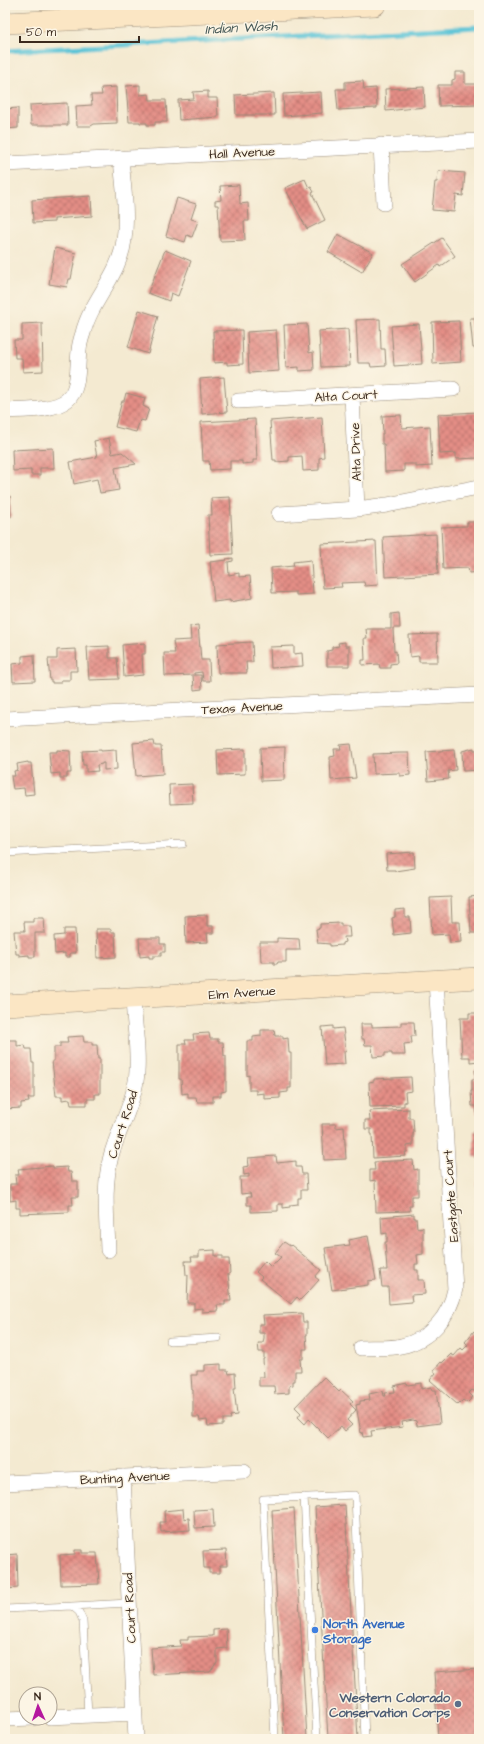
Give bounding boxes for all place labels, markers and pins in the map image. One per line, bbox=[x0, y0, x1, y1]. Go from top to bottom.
place label: North Avenue Storage bbox=[322, 1615, 405, 1650]
marker: North Avenue Storage bbox=[310, 1625, 320, 1635]
place label: Western Colorado Conservation Corps bbox=[329, 1689, 451, 1723]
marker: Western Colorado Conservation Corps bbox=[453, 1699, 463, 1709]

